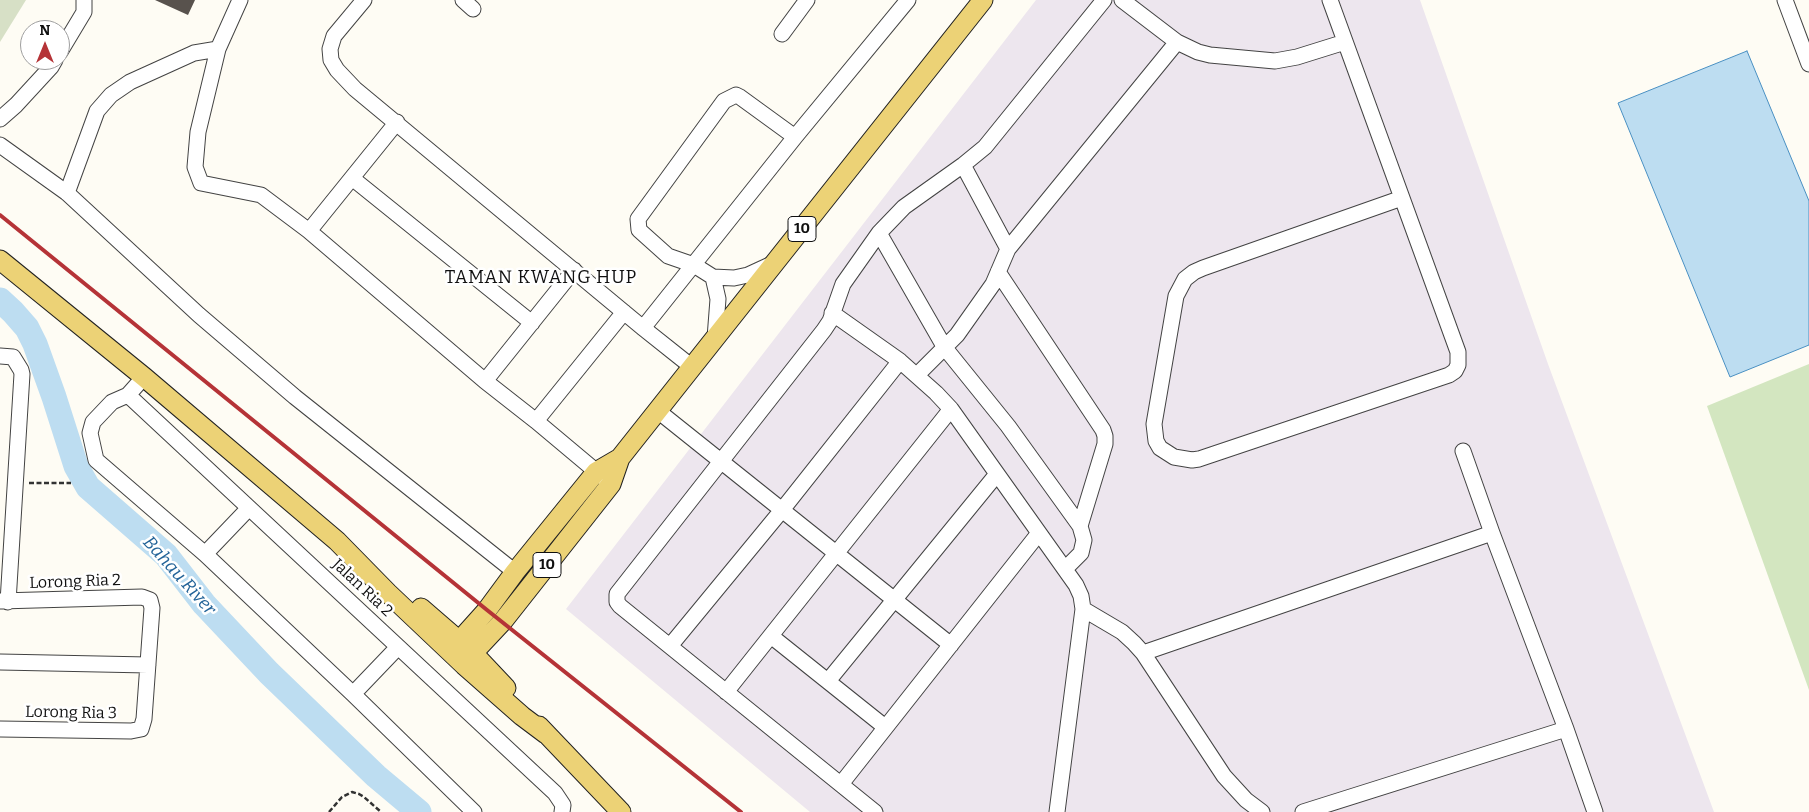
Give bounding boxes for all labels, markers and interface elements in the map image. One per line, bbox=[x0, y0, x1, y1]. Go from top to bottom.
north arrow bbox=[20, 20, 70, 70]
text: N bbox=[40, 22, 50, 39]
road number: 10 bbox=[788, 216, 816, 242]
district label: TAMAN KWANG HUP bbox=[443, 267, 639, 289]
water label: Bahau River bbox=[138, 532, 220, 620]
road number: 10 bbox=[533, 552, 561, 578]
street label: Jalan Ria 2 bbox=[328, 555, 396, 621]
street label: Lorong Ria 2 bbox=[29, 571, 121, 593]
street label: Lorong Ria 3 bbox=[25, 703, 117, 723]

